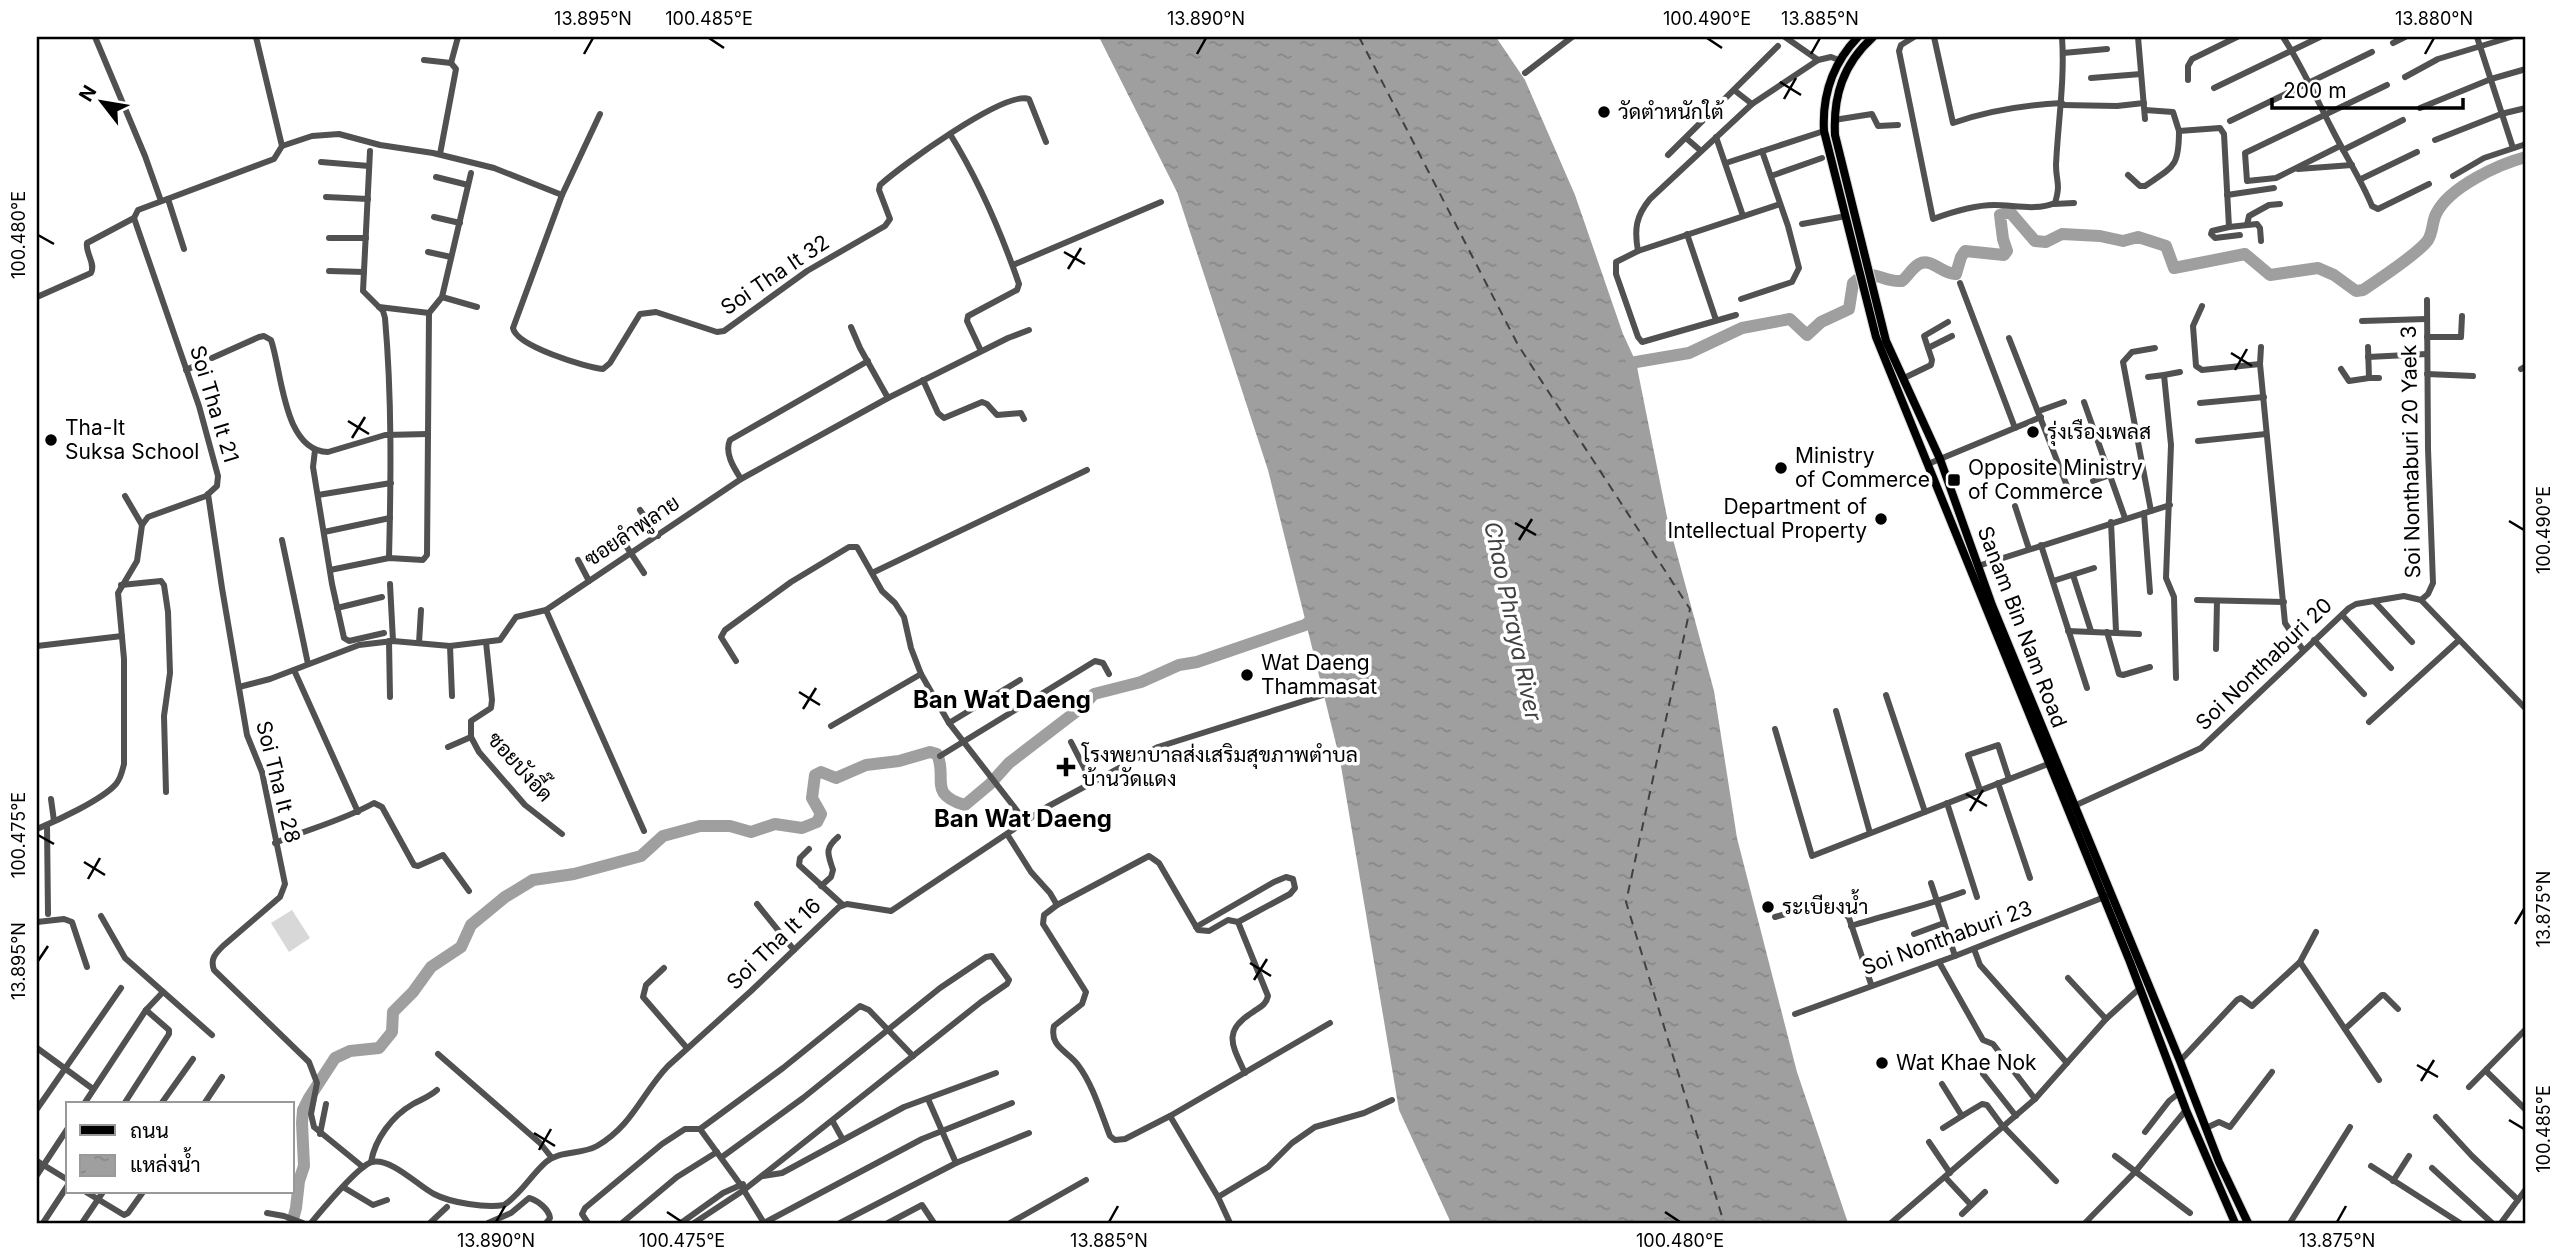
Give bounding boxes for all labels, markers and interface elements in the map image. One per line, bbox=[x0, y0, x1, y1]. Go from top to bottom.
text: 13.895°N bbox=[554, 8, 632, 29]
text: 100.485°E bbox=[665, 8, 753, 29]
text: 13.890°N bbox=[1167, 8, 1245, 29]
text: 100.490°E bbox=[1663, 8, 1751, 29]
text: 13.885°N bbox=[1781, 8, 1859, 29]
text: 13.880°N bbox=[2395, 8, 2473, 29]
north arrow bbox=[66, 66, 136, 136]
scale bar bbox=[2272, 66, 2463, 110]
text: 200 m bbox=[2283, 78, 2347, 103]
text: N bbox=[74, 81, 101, 106]
place label: วัดตำหนักใต้ bbox=[1618, 99, 1724, 124]
marker: วัดตำหนักใต้ bbox=[1596, 104, 1612, 120]
text: 100.480°E bbox=[8, 191, 29, 279]
street label: Soi Tha It 32 bbox=[716, 229, 834, 320]
street label: Soi Nonthaburi 20 Yaek 3 bbox=[2396, 325, 2425, 579]
street label: Soi Tha It 21 bbox=[185, 342, 244, 465]
place label: Tha-It Suksa School bbox=[65, 415, 199, 464]
place label: รุ่งเรืองเพลส bbox=[2047, 418, 2151, 446]
marker: รุ่งเรืองเพลส bbox=[2025, 424, 2041, 440]
marker: Tha-It Suksa School bbox=[43, 432, 59, 448]
place label: Ministry of Commerce bbox=[1795, 443, 1930, 492]
place label: Opposite Ministry of Commerce bbox=[1968, 455, 2143, 504]
marker: Ministry of Commerce bbox=[1773, 460, 1789, 476]
marker: Opposite Ministry of Commerce bbox=[1946, 472, 1962, 488]
text: 100.490°E bbox=[2533, 486, 2554, 574]
street label: ซอยลำพูลาย bbox=[579, 490, 686, 574]
place label: Department of Intellectual Property bbox=[1668, 494, 1867, 543]
marker: Department of Intellectual Property bbox=[1873, 511, 1889, 527]
water label: Chao Phraya River bbox=[1478, 519, 1548, 724]
street label: Sanam Bin Nam Road bbox=[1973, 523, 2072, 731]
street label: Soi Nonthaburi 20 bbox=[2190, 592, 2337, 735]
place label: Wat Daeng Thammasat bbox=[1261, 650, 1377, 699]
marker: Wat Daeng Thammasat bbox=[1239, 667, 1255, 683]
district label: Ban Wat Daeng bbox=[913, 685, 1091, 714]
street label: Soi Tha It 28 bbox=[251, 718, 306, 846]
street label: ซอยบังอี๊ด bbox=[483, 722, 563, 807]
place label: โรงพยาบาลส่งเสริมสุขภาพตำบล บ้านวัดแดง bbox=[1081, 742, 1358, 791]
marker: โรงพยาบาลส่งเสริมสุขภาพตำบล บ้านวัดแดง bbox=[1056, 757, 1076, 777]
text: 100.475°E bbox=[8, 792, 29, 878]
district label: Ban Wat Daeng bbox=[934, 804, 1112, 833]
text: 13.875°N bbox=[2533, 871, 2554, 947]
place label: ระเบียงน้ำ bbox=[1782, 889, 1869, 919]
street label: Soi Tha It 16 bbox=[721, 893, 826, 995]
street label: Soi Nonthaburi 23 bbox=[1858, 895, 2035, 980]
marker: ระเบียงน้ำ bbox=[1760, 899, 1776, 915]
text: 13.895°N bbox=[8, 922, 29, 1000]
place label: Wat Khae Nok bbox=[1896, 1050, 2037, 1075]
marker: Wat Khae Nok bbox=[1874, 1055, 1890, 1071]
text: 100.485°E bbox=[2533, 1085, 2554, 1173]
legend bbox=[66, 1102, 294, 1194]
text: ถนน bbox=[130, 1118, 169, 1143]
text: แหล่งน้ำ bbox=[130, 1147, 201, 1177]
text: 13.890°N bbox=[457, 1230, 535, 1251]
text: 100.475°E bbox=[639, 1230, 725, 1251]
text: 13.885°N bbox=[1070, 1230, 1148, 1251]
text: 100.480°E bbox=[1636, 1230, 1724, 1251]
text: 13.875°N bbox=[2299, 1230, 2375, 1251]

